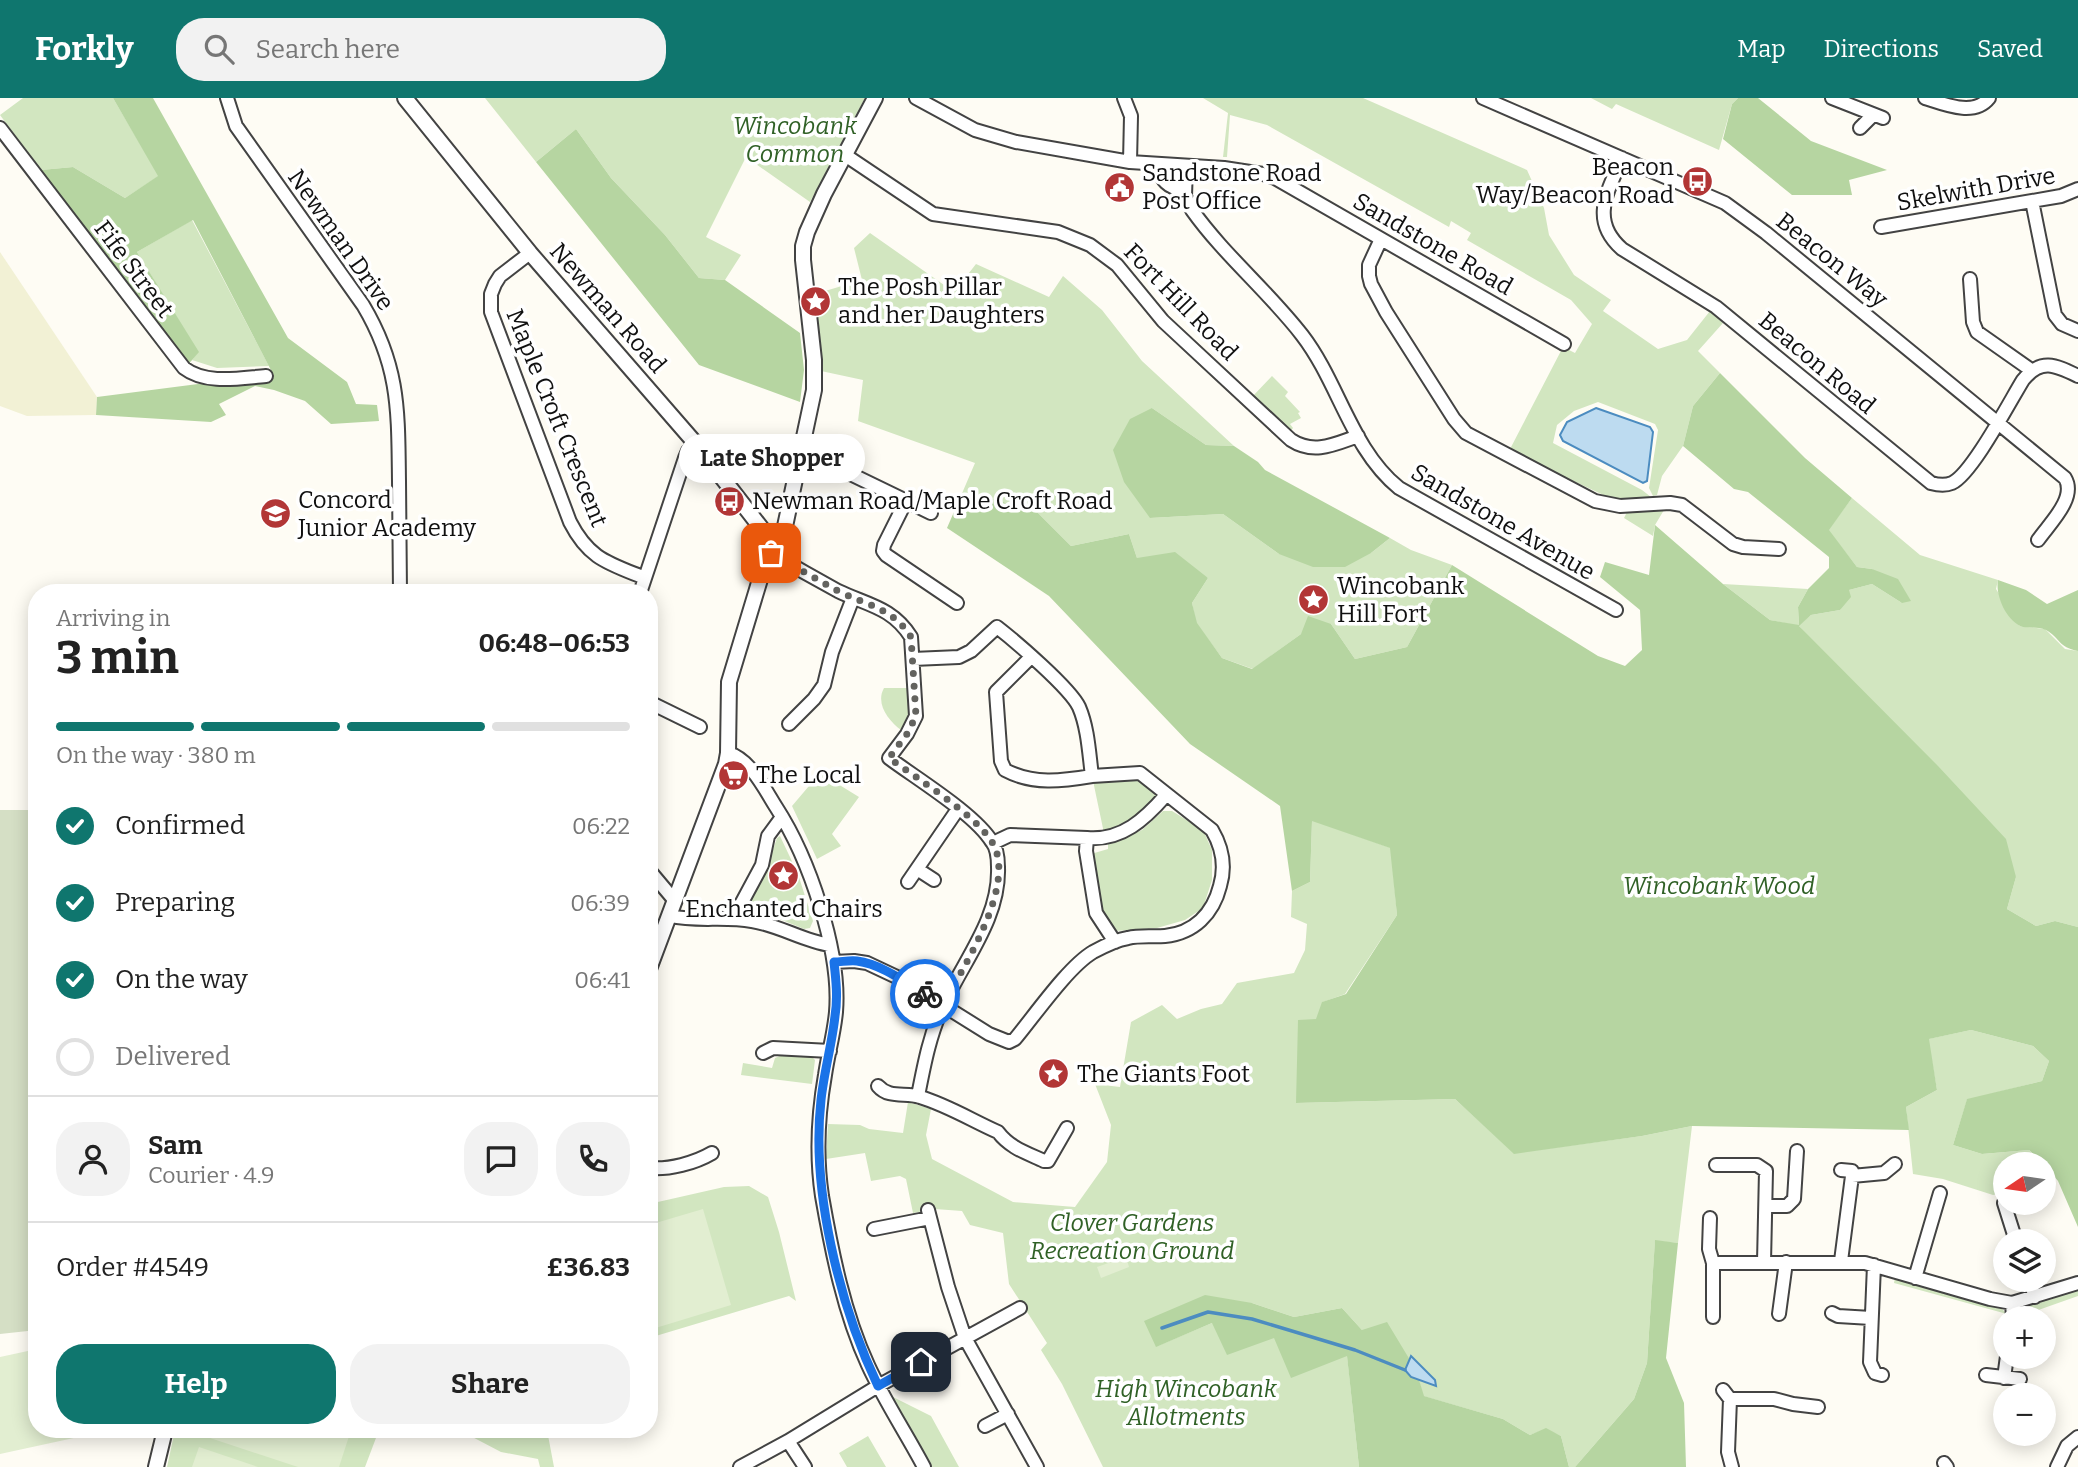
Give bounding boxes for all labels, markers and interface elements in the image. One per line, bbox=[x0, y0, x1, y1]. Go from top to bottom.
search box bbox=[176, 18, 666, 81]
text: Forkly bbox=[35, 29, 134, 69]
icon: search bbox=[200, 30, 238, 68]
text: Search here bbox=[256, 34, 400, 65]
text: Map bbox=[1737, 35, 1786, 63]
text: Directions bbox=[1824, 35, 1939, 63]
text: Saved bbox=[1977, 35, 2043, 63]
park label: Wincobank Common bbox=[733, 112, 858, 168]
place label: Beacon Way/Beacon Road bbox=[1476, 153, 1674, 209]
place label: Sandstone Road Post Office bbox=[1142, 159, 1322, 215]
street label: Skelwith Drive bbox=[1895, 161, 2057, 217]
street label: Newman Drive bbox=[282, 164, 400, 316]
bus stop icon: Beacon Way/Beacon Road bbox=[1680, 164, 1714, 198]
public building icon: Sandstone Road Post Office bbox=[1102, 170, 1136, 204]
street label: Sandstone Road bbox=[1348, 187, 1518, 301]
street label: Beacon Way bbox=[1771, 207, 1893, 313]
street label: Fife Street bbox=[88, 215, 180, 323]
street label: Newman Road bbox=[544, 237, 672, 379]
street label: Fort Hill Road bbox=[1118, 238, 1244, 366]
place label: The Posh Pillar and her Daughters bbox=[838, 273, 1045, 329]
place icon: The Posh Pillar and her Daughters bbox=[798, 284, 832, 318]
street label: Maple Croft Crescent bbox=[501, 305, 614, 531]
street label: Beacon Road bbox=[1753, 306, 1881, 420]
callout: Late Shopper bbox=[678, 434, 864, 483]
text: Late Shopper bbox=[700, 444, 844, 472]
street label: Sandstone Avenue bbox=[1406, 458, 1600, 586]
bus stop icon: Newman Road/Maple Croft Road bbox=[712, 484, 746, 518]
place label: Concord Junior Academy bbox=[297, 486, 476, 542]
place label: Newman Road/Maple Croft Road bbox=[752, 487, 1113, 515]
school or university icon: Concord Junior Academy bbox=[258, 497, 292, 531]
pin bbox=[741, 523, 801, 583]
icon: bag bbox=[752, 534, 790, 572]
place label: Wincobank Hill Fort bbox=[1337, 572, 1465, 628]
place icon: Wincobank Hill Fort bbox=[1297, 583, 1331, 617]
text: Arriving in bbox=[56, 604, 170, 632]
text: 06:48–06:53 bbox=[478, 628, 630, 659]
text: 3 min bbox=[56, 630, 179, 685]
text: On the way · 380 m bbox=[56, 741, 256, 769]
supermarket icon: The Local bbox=[716, 758, 750, 792]
place label: The Local bbox=[756, 761, 861, 789]
icon: check bbox=[56, 807, 94, 845]
text: Confirmed bbox=[115, 810, 245, 841]
text: 06:22 bbox=[572, 812, 630, 840]
place icon: Enchanted Chairs bbox=[767, 858, 801, 892]
park label: Wincobank Wood bbox=[1623, 872, 1815, 900]
icon: check bbox=[56, 884, 94, 922]
text: Preparing bbox=[115, 887, 235, 918]
text: 06:39 bbox=[570, 889, 630, 917]
place label: Enchanted Chairs bbox=[685, 895, 883, 923]
courier bbox=[890, 959, 960, 1029]
icon: check bbox=[56, 961, 94, 999]
text: On the way bbox=[115, 964, 248, 995]
text: 06:41 bbox=[574, 966, 630, 994]
icon: bike bbox=[906, 975, 944, 1013]
text: Delivered bbox=[115, 1041, 230, 1072]
place icon: The Giants Foot bbox=[1037, 1057, 1071, 1091]
place label: The Giants Foot bbox=[1077, 1060, 1250, 1088]
button: person bbox=[56, 1122, 130, 1196]
button: chat bbox=[464, 1122, 538, 1196]
button: phone bbox=[556, 1122, 630, 1196]
text: Sam bbox=[148, 1130, 203, 1161]
north arrow bbox=[1993, 1152, 2056, 1214]
map controls bbox=[1993, 1152, 2056, 1446]
text: Courier · 4.9 bbox=[148, 1161, 275, 1189]
park label: Clover Gardens Recreation Ground bbox=[1030, 1209, 1234, 1265]
button: layers bbox=[1993, 1229, 2056, 1292]
text: Order #4549 bbox=[56, 1252, 209, 1283]
text: £36.83 bbox=[546, 1252, 630, 1283]
button: + bbox=[1993, 1306, 2056, 1369]
pin bbox=[891, 1332, 951, 1392]
icon: home bbox=[902, 1343, 940, 1381]
button: Help bbox=[56, 1344, 336, 1424]
button: Share bbox=[350, 1344, 630, 1424]
park label: High Wincobank Allotments bbox=[1095, 1375, 1278, 1431]
button: − bbox=[1993, 1383, 2056, 1446]

